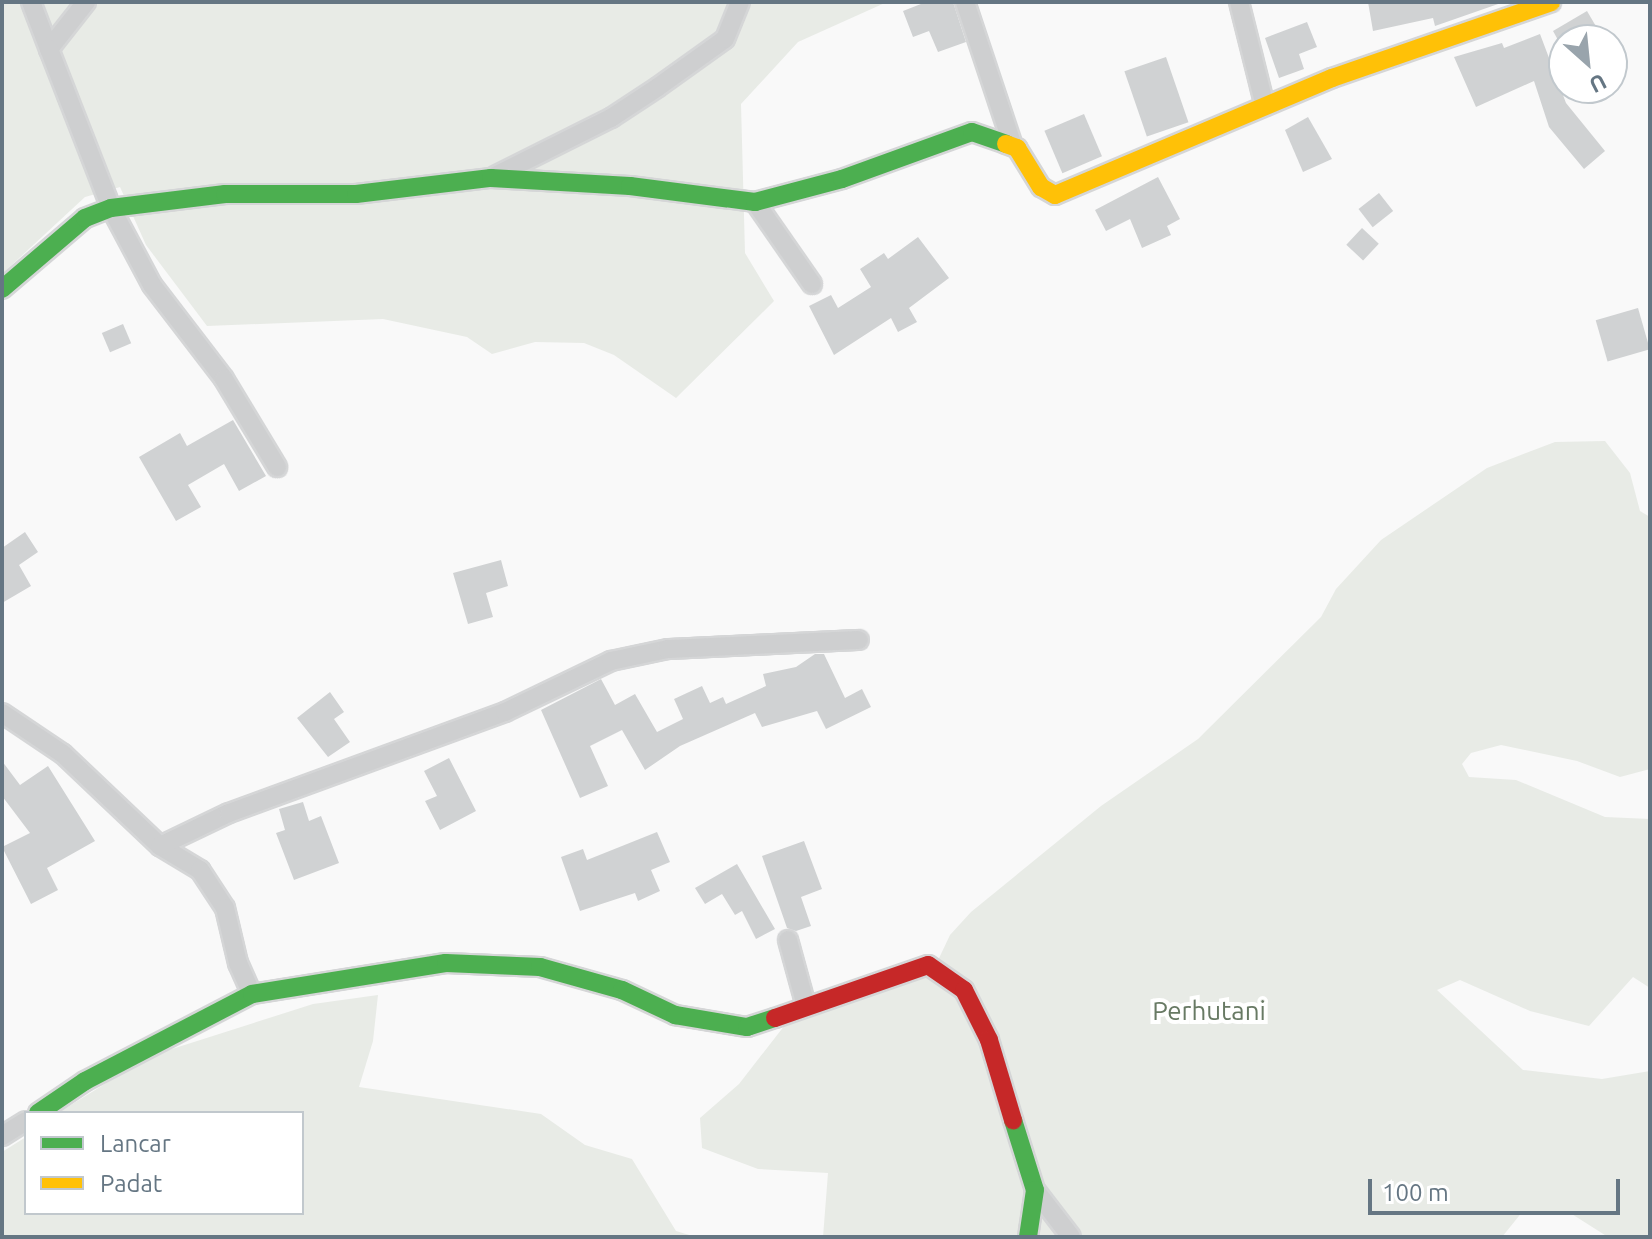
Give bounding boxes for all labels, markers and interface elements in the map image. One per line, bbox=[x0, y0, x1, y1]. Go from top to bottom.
north arrow bbox=[1548, 24, 1628, 104]
text: U bbox=[1586, 69, 1611, 99]
park label: Perhutani bbox=[1152, 995, 1266, 1027]
legend bbox=[24, 1111, 304, 1215]
text: Lancar bbox=[100, 1130, 171, 1157]
scale bar bbox=[1372, 1163, 1624, 1213]
text: Padat bbox=[100, 1170, 162, 1197]
text: 100 m bbox=[1382, 1179, 1449, 1206]

